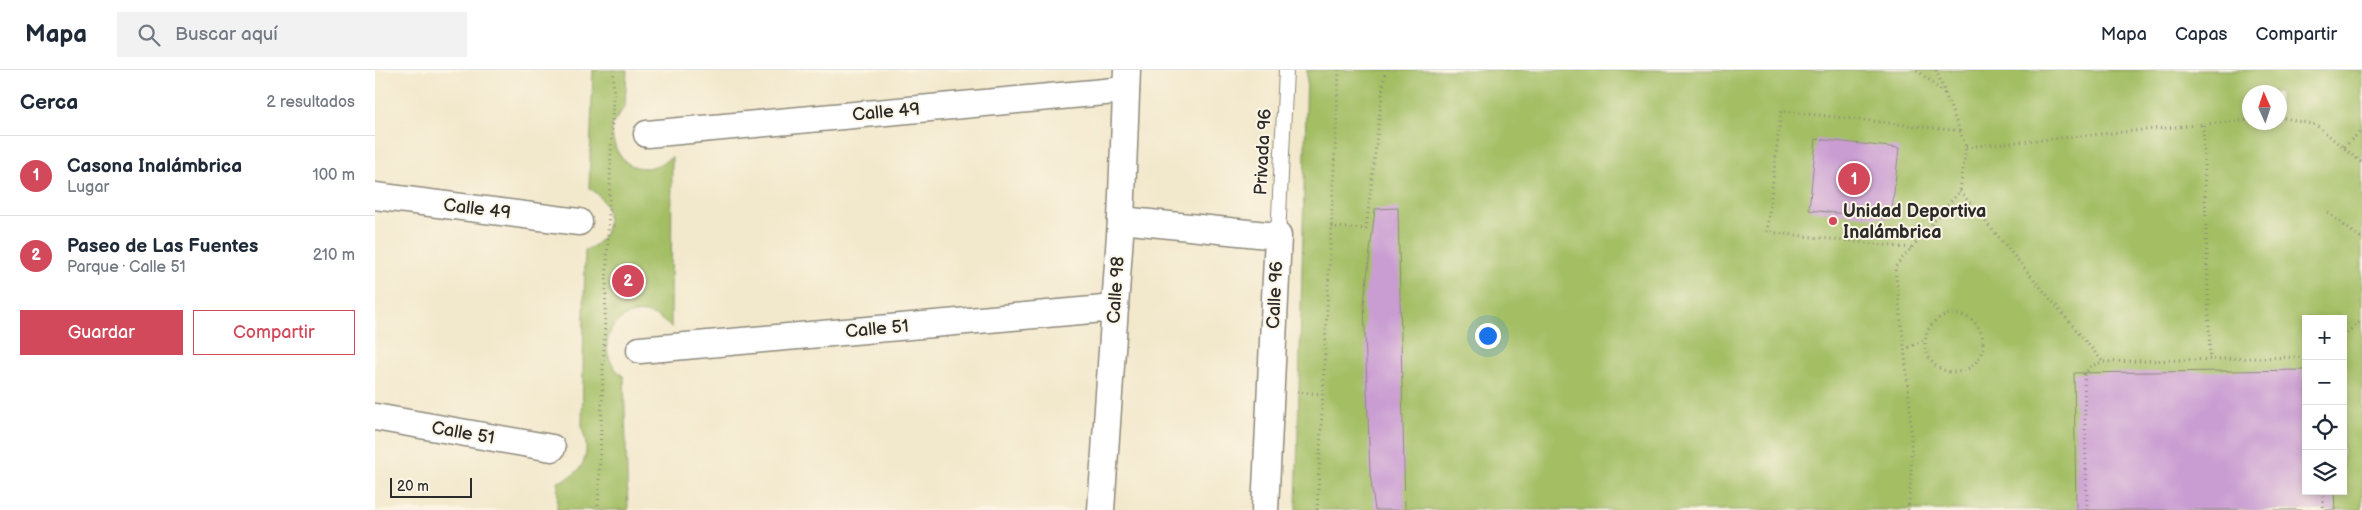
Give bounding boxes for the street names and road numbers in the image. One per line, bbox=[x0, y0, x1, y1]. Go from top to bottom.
street label: Calle 49 bbox=[851, 99, 921, 125]
street label: Privada 96 bbox=[1250, 108, 1276, 196]
street label: Calle 49 bbox=[442, 194, 512, 224]
street label: Calle 98 bbox=[1103, 256, 1129, 324]
street label: Calle 96 bbox=[1263, 261, 1287, 329]
street label: Calle 51 bbox=[844, 316, 910, 342]
street label: Calle 51 bbox=[430, 417, 496, 449]

